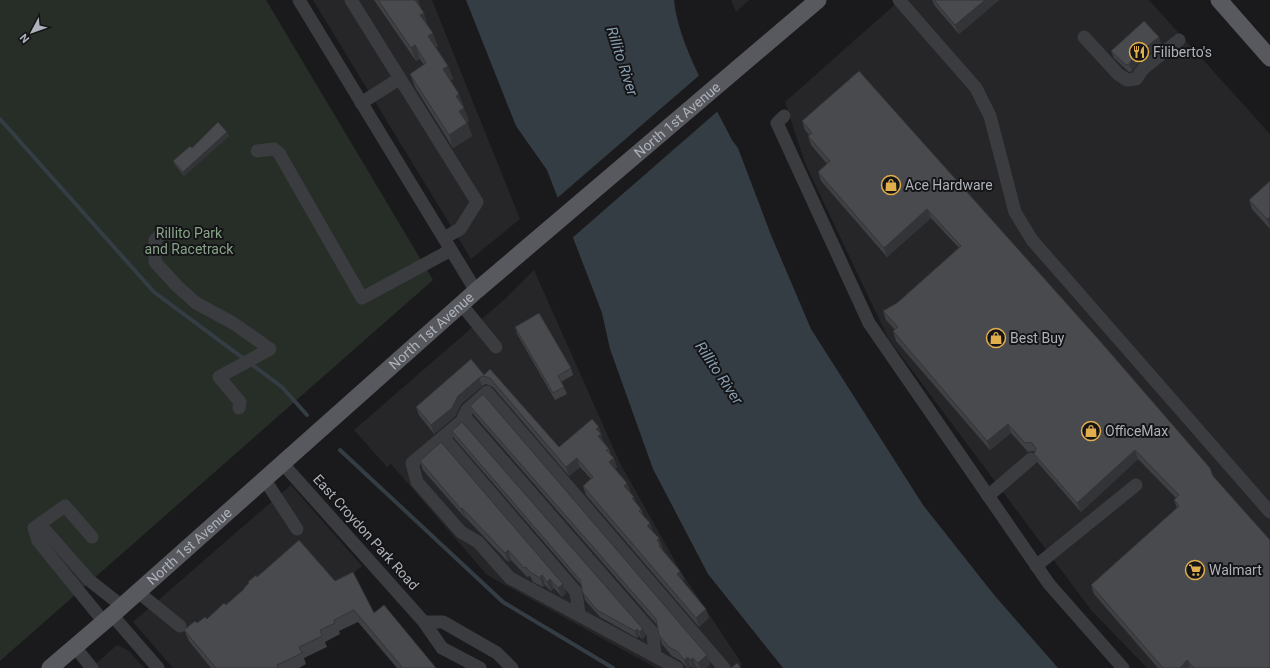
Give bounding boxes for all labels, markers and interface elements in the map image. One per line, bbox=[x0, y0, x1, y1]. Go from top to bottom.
north arrow bbox=[12, 12, 52, 52]
water label: Rillito River bbox=[602, 24, 642, 99]
text: N bbox=[17, 31, 32, 45]
restaurant icon: Filiberto's bbox=[1128, 41, 1150, 63]
place label: Filiberto's bbox=[1153, 44, 1212, 60]
street label: North 1st Avenue bbox=[631, 79, 723, 161]
shop icon: Ace Hardware bbox=[880, 174, 902, 196]
place label: Ace Hardware bbox=[905, 177, 993, 193]
park label: Rillito Park and Racetrack bbox=[145, 225, 234, 257]
street label: North 1st Avenue bbox=[386, 289, 477, 373]
shop icon: Best Buy bbox=[985, 327, 1007, 349]
place label: Best Buy bbox=[1010, 330, 1065, 346]
water label: Rillito River bbox=[691, 338, 747, 409]
shop icon: OfficeMax bbox=[1080, 420, 1102, 442]
place label: OfficeMax bbox=[1105, 423, 1168, 439]
street label: East Croydon Park Road bbox=[310, 471, 422, 593]
street label: North 1st Avenue bbox=[144, 504, 235, 588]
supermarket icon: Walmart bbox=[1184, 559, 1206, 581]
place label: Walmart bbox=[1209, 562, 1262, 578]

